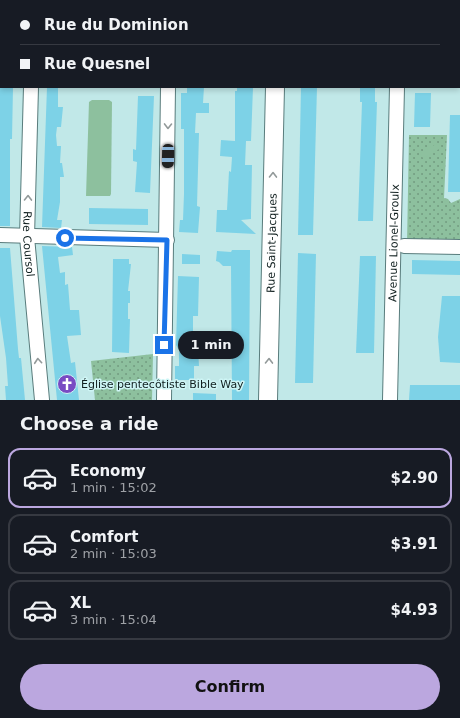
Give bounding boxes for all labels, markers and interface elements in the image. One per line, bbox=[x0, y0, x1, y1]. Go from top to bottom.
text: Rue du Dominion bbox=[44, 16, 189, 34]
text: Rue Quesnel bbox=[44, 55, 150, 73]
one-way arrow bbox=[164, 123, 173, 129]
car bbox=[162, 144, 174, 168]
one-way arrow bbox=[269, 172, 277, 178]
street label: Avenue Lionel-Groulx bbox=[386, 184, 401, 302]
street label: Rue Saint-Jacques bbox=[264, 193, 279, 293]
one-way arrow bbox=[24, 195, 32, 201]
street label: Rue Coursol bbox=[20, 211, 37, 277]
route start bbox=[56, 229, 74, 247]
callout: 1 min bbox=[178, 331, 244, 359]
route end bbox=[155, 336, 173, 354]
text: 1 min bbox=[191, 337, 231, 352]
one-way arrow bbox=[34, 358, 43, 364]
one-way arrow bbox=[265, 358, 273, 364]
church icon: Église pentecôtiste Bible Way bbox=[56, 373, 78, 395]
place label: Église pentecôtiste Bible Way bbox=[81, 378, 244, 391]
text: Choose a ride bbox=[20, 413, 159, 434]
icon: car bbox=[22, 460, 58, 496]
text: Economy bbox=[70, 462, 146, 480]
text: $2.90 bbox=[391, 469, 438, 487]
text: 1 min · 15:02 bbox=[70, 480, 157, 495]
icon: car bbox=[22, 526, 58, 562]
text: Comfort bbox=[70, 528, 138, 546]
text: $3.91 bbox=[391, 535, 438, 553]
text: 2 min · 15:03 bbox=[70, 546, 157, 561]
icon: car bbox=[22, 592, 58, 628]
text: XL bbox=[70, 594, 91, 612]
text: $4.93 bbox=[391, 601, 438, 619]
text: 3 min · 15:04 bbox=[70, 612, 157, 627]
button: Confirm bbox=[20, 664, 440, 710]

